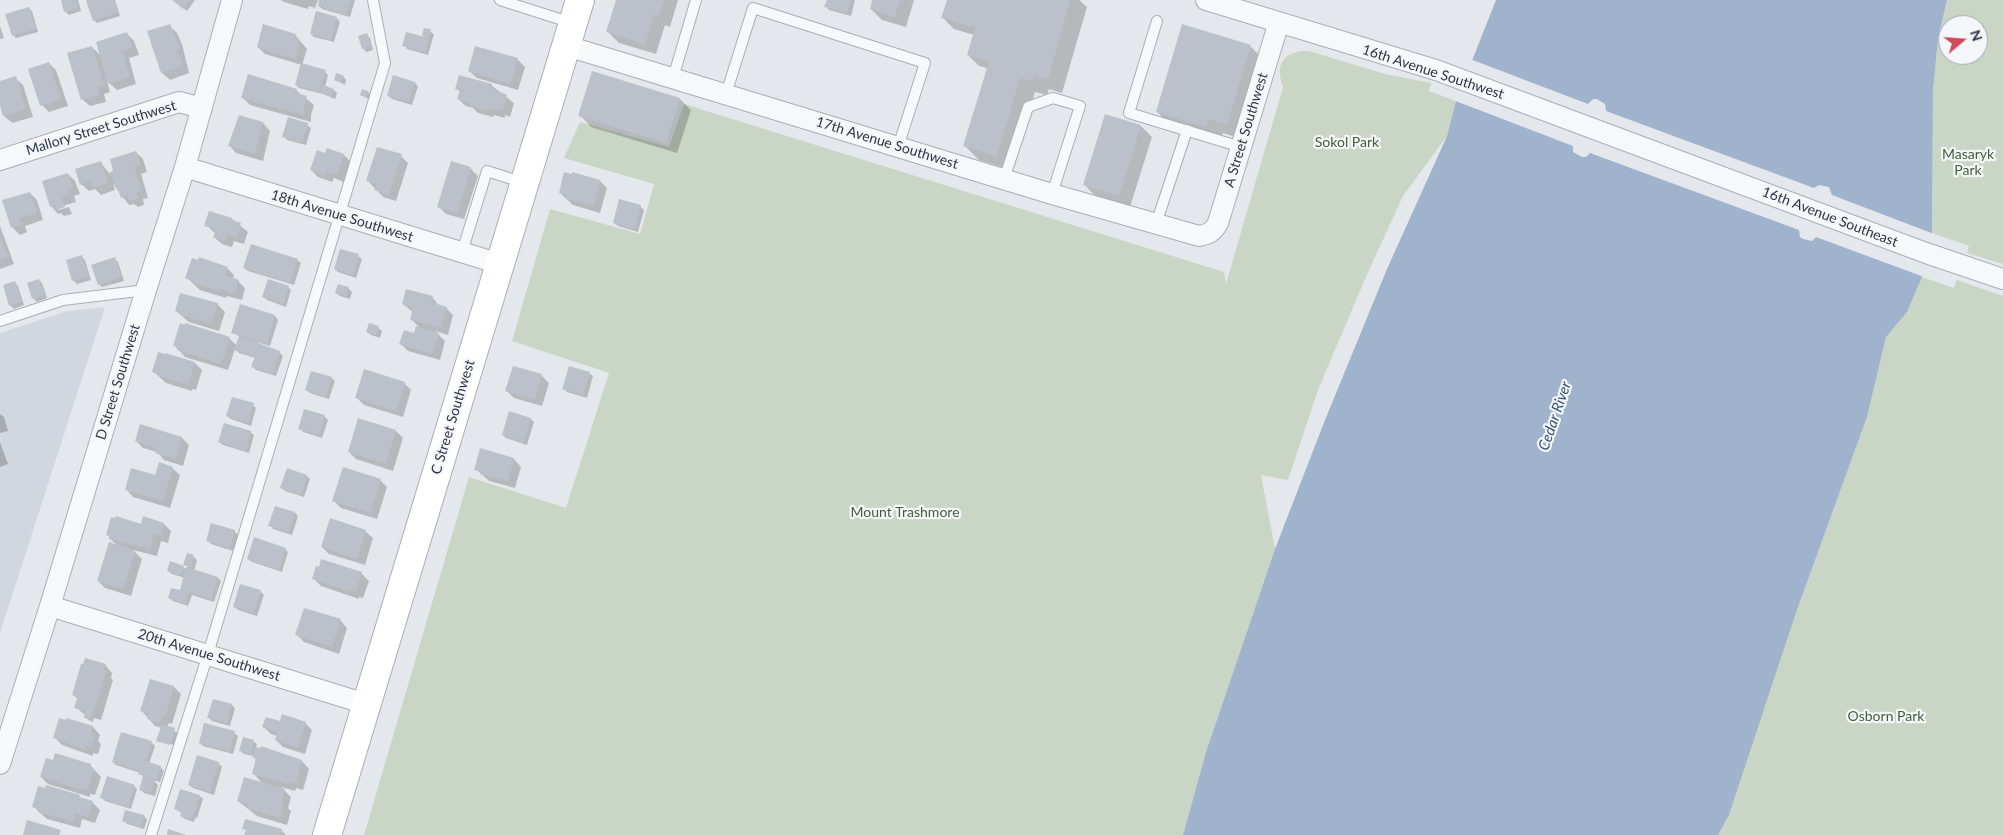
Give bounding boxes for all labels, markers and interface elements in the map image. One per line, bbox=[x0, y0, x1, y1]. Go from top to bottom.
north arrow bbox=[1938, 15, 1988, 65]
text: N bbox=[1967, 28, 1987, 43]
street label: 16th Avenue Southwest bbox=[1360, 41, 1506, 103]
street label: A Street Southwest bbox=[1221, 71, 1271, 189]
street label: Mallory Street Southwest bbox=[24, 97, 178, 159]
street label: 17th Avenue Southwest bbox=[814, 113, 960, 173]
park label: Sokol Park bbox=[1315, 134, 1379, 150]
park label: Masaryk Park bbox=[1942, 146, 1994, 178]
street label: 16th Avenue Southeast bbox=[1760, 183, 1900, 251]
street label: 18th Avenue Southwest bbox=[269, 186, 415, 246]
street label: D Street Southwest bbox=[92, 322, 144, 442]
street label: C Street Southwest bbox=[428, 358, 478, 476]
water label: Cedar River bbox=[1535, 379, 1575, 453]
park label: Mount Trashmore bbox=[850, 504, 960, 520]
street label: 20th Avenue Southwest bbox=[136, 625, 282, 685]
park label: Osborn Park bbox=[1848, 708, 1924, 724]

